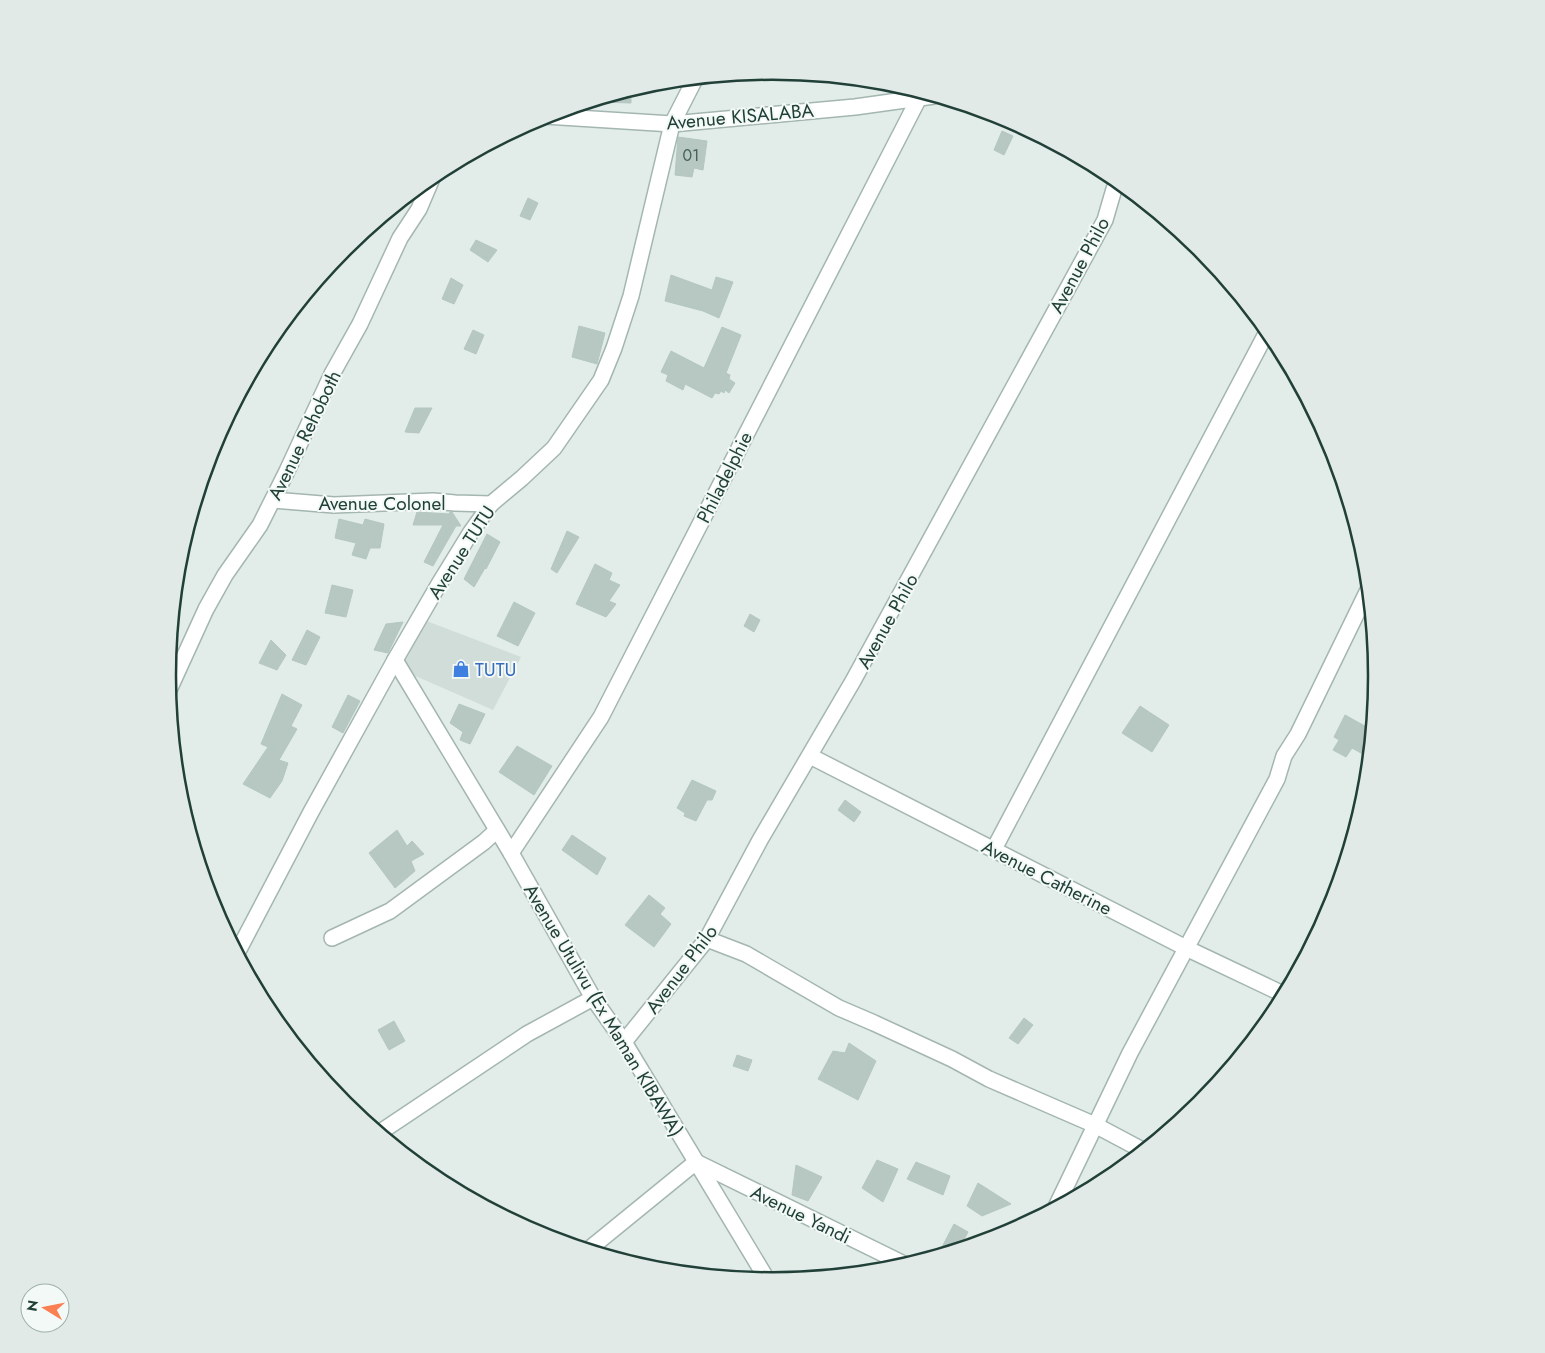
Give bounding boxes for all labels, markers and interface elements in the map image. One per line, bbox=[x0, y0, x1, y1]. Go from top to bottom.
street label: Avenue KISALABA bbox=[665, 97, 815, 136]
house number: 01 bbox=[683, 144, 699, 167]
street label: Avenue Philo bbox=[1043, 213, 1116, 318]
street label: Avenue Rehoboth bbox=[261, 366, 348, 505]
street label: Philadelphie bbox=[690, 427, 759, 528]
street label: Avenue Colonel bbox=[318, 490, 446, 517]
street label: Avenue TUTU bbox=[421, 500, 502, 604]
street label: Avenue Philo bbox=[850, 569, 925, 674]
place label: TUTU bbox=[475, 656, 516, 683]
shop icon: TUTU bbox=[451, 659, 471, 679]
street label: Avenue Catherine bbox=[977, 833, 1117, 922]
street label: Avenue Utulivu (Ex Maman KIBAWA) bbox=[517, 879, 690, 1142]
street label: Avenue Philo bbox=[639, 919, 724, 1019]
street label: Avenue Yandi bbox=[746, 1179, 855, 1250]
north arrow bbox=[20, 1283, 70, 1333]
text: N bbox=[21, 1299, 43, 1313]

